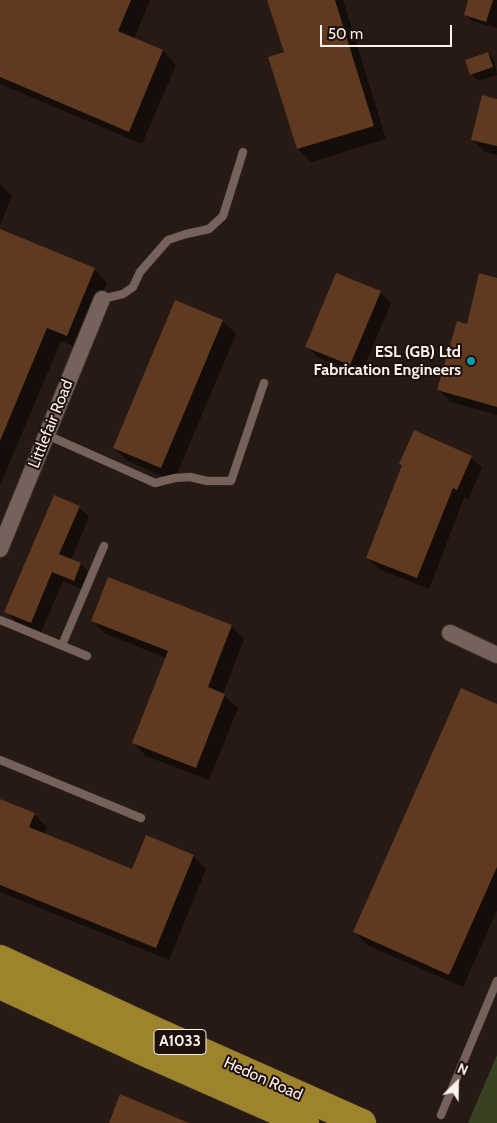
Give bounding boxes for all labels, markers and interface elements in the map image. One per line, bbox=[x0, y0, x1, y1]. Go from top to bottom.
scale bar bbox=[322, 15, 454, 47]
text: 50 m bbox=[328, 25, 363, 43]
place label: ESL (GB) Ltd Fabrication Engineers bbox=[314, 342, 461, 380]
marker: ESL (GB) Ltd Fabrication Engineers bbox=[465, 355, 477, 367]
street label: Littlefair Road bbox=[25, 377, 77, 471]
road number: A1033 bbox=[154, 1030, 206, 1054]
street label: Hedon Road bbox=[221, 1053, 305, 1105]
north arrow bbox=[432, 1058, 482, 1108]
text: N bbox=[455, 1059, 471, 1079]

